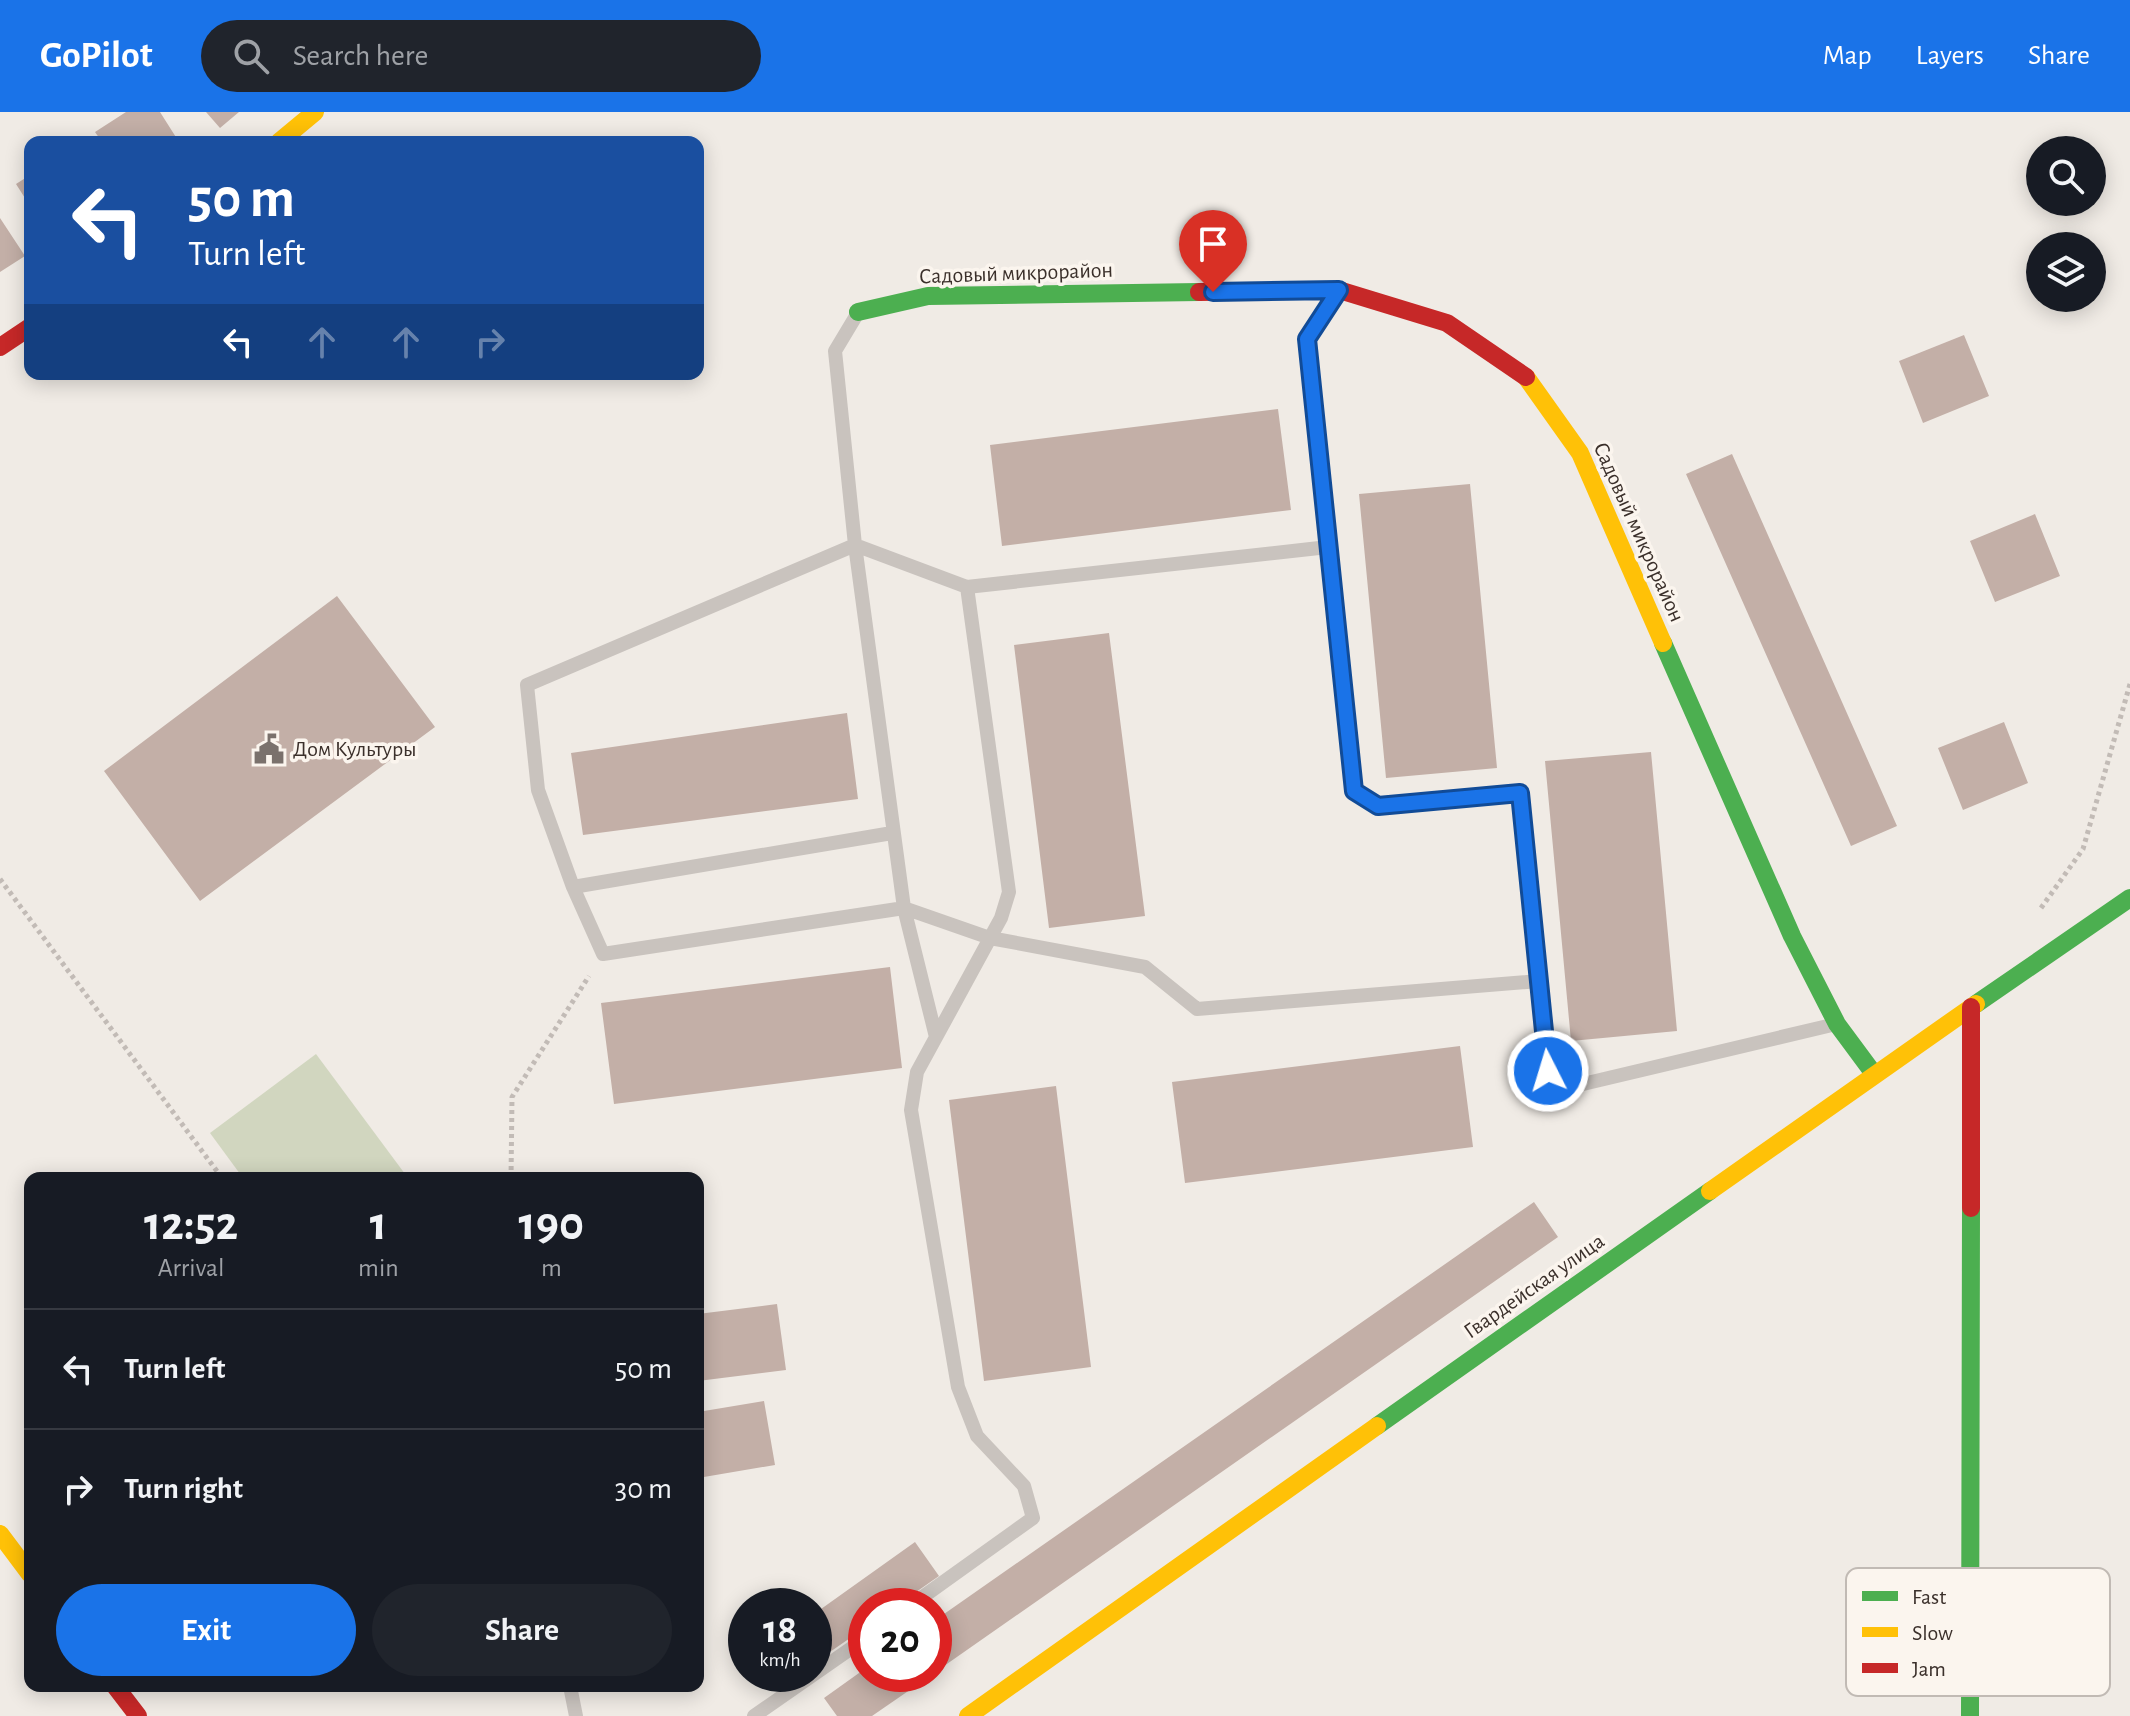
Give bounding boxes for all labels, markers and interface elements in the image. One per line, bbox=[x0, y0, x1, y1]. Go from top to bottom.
search box bbox=[201, 20, 761, 92]
icon: search bbox=[229, 34, 273, 78]
text: GoPilot bbox=[40, 37, 153, 75]
text: Search here bbox=[293, 41, 428, 71]
text: Map bbox=[1823, 42, 1872, 70]
text: Layers bbox=[1916, 42, 1984, 70]
text: Share bbox=[2028, 42, 2090, 70]
map controls bbox=[2026, 136, 2106, 312]
button: search bbox=[2026, 136, 2106, 216]
icon: left bbox=[56, 168, 160, 272]
text: 50 m bbox=[188, 171, 295, 227]
pin bbox=[1179, 210, 1247, 292]
icon: arrive bbox=[1191, 222, 1235, 266]
button: layers bbox=[2026, 232, 2106, 312]
text: Turn left bbox=[188, 236, 305, 272]
street label: Садовый микрорайон bbox=[919, 259, 1113, 287]
icon: left bbox=[216, 320, 260, 364]
icon: ahead bbox=[300, 320, 344, 364]
icon: ahead bbox=[384, 320, 428, 364]
icon: right bbox=[468, 320, 512, 364]
street label: Садовый микрорайон bbox=[1589, 439, 1689, 625]
public building icon: Дом Культуры bbox=[252, 732, 286, 766]
place label: Дом Культуры bbox=[293, 738, 417, 760]
position arrow bbox=[1506, 1029, 1590, 1113]
text: 12:52 bbox=[144, 1201, 238, 1249]
text: 1 bbox=[370, 1201, 387, 1249]
text: 190 bbox=[519, 1201, 584, 1249]
street label: Гвардейская улица bbox=[1460, 1229, 1608, 1343]
text: Arrival bbox=[158, 1255, 224, 1281]
text: min bbox=[358, 1255, 399, 1281]
text: m bbox=[541, 1255, 562, 1281]
icon: left bbox=[56, 1347, 100, 1391]
text: Turn left bbox=[124, 1354, 225, 1384]
text: 50 m bbox=[615, 1354, 672, 1384]
icon: right bbox=[56, 1467, 100, 1511]
text: Turn right bbox=[124, 1474, 243, 1504]
text: 30 m bbox=[615, 1474, 672, 1504]
legend bbox=[1846, 1568, 2110, 1696]
button: Exit bbox=[56, 1584, 356, 1676]
button: Share bbox=[372, 1584, 672, 1676]
text: Fast bbox=[1912, 1586, 1946, 1608]
speed limit sign: 20 bbox=[848, 1588, 952, 1692]
text: 18 bbox=[763, 1610, 797, 1650]
text: Slow bbox=[1912, 1622, 1953, 1644]
text: km/h bbox=[759, 1650, 801, 1670]
text: Jam bbox=[1912, 1658, 1946, 1680]

